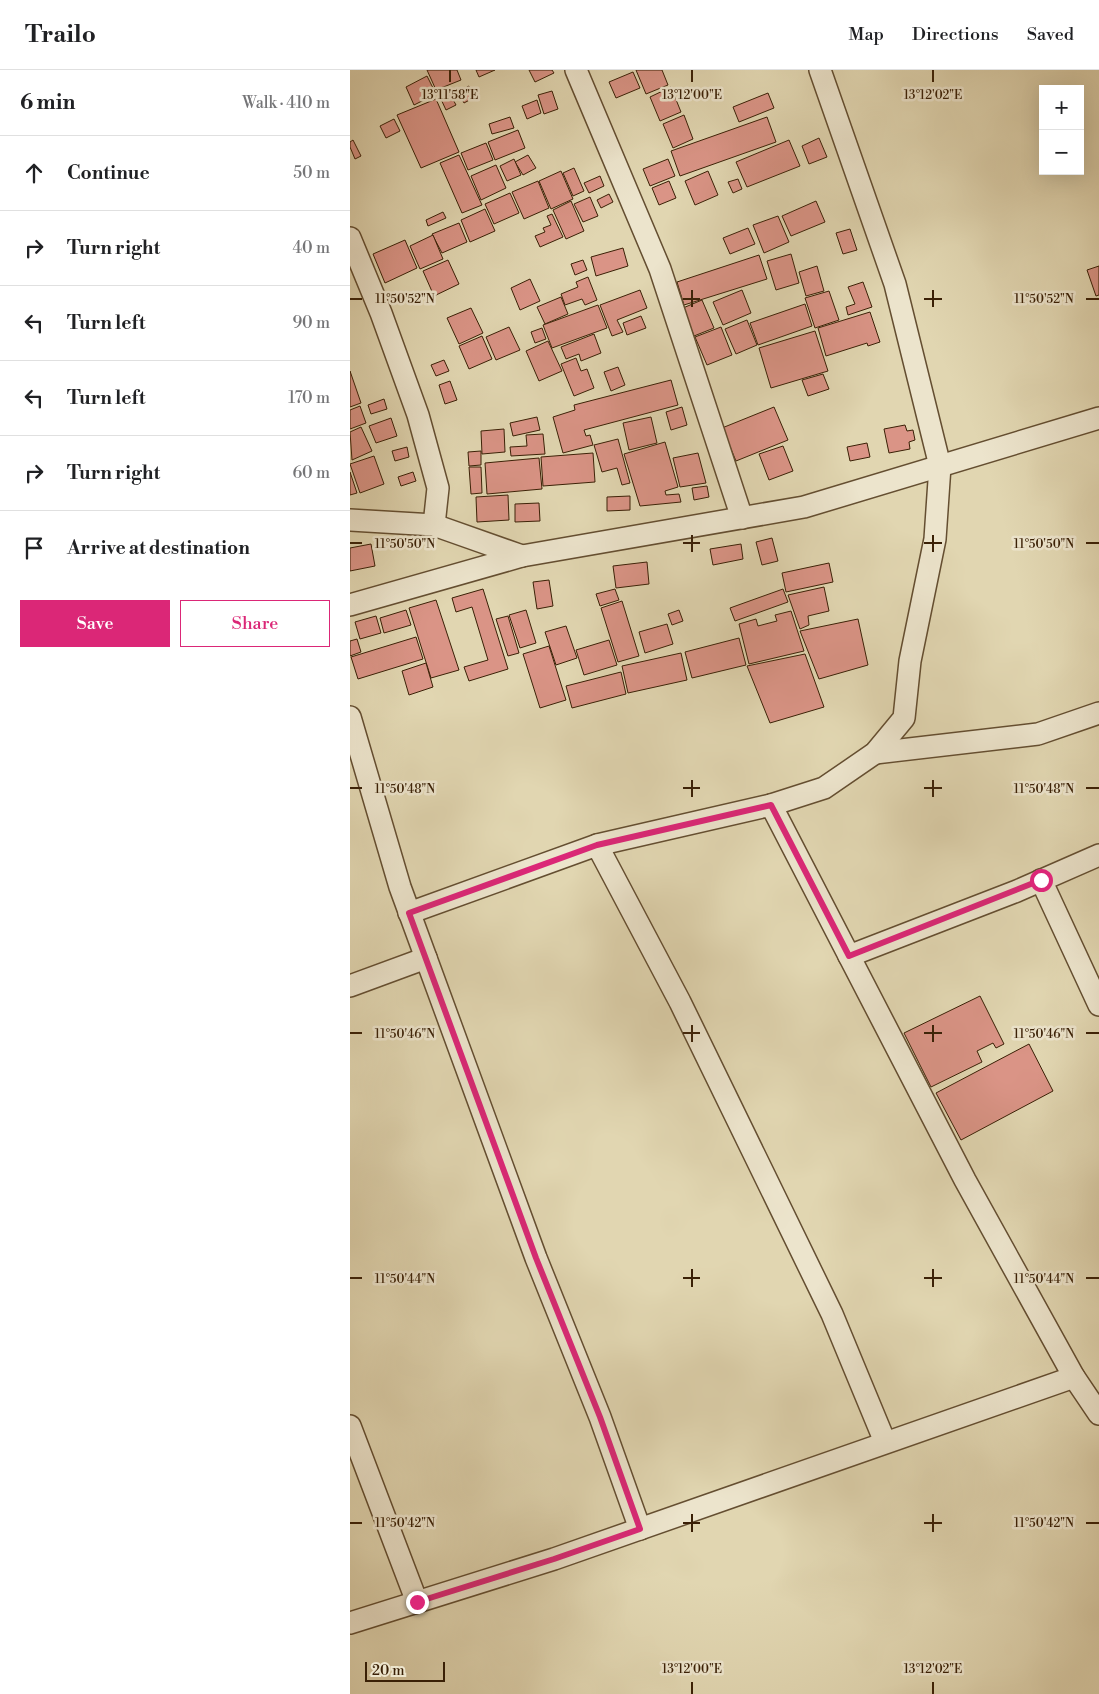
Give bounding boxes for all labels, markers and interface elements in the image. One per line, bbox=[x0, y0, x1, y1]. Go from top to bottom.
text: Trailo bbox=[25, 20, 96, 50]
text: Map bbox=[848, 23, 884, 46]
text: Directions bbox=[912, 23, 999, 46]
text: Saved bbox=[1027, 23, 1074, 46]
map controls bbox=[1039, 85, 1084, 175]
button: + bbox=[1039, 85, 1084, 130]
text: 13°11'58"E bbox=[422, 88, 478, 103]
text: 13°12'00"E bbox=[662, 88, 722, 103]
text: 13°12'02"E bbox=[904, 88, 962, 103]
text: 6 min bbox=[20, 90, 75, 116]
text: Walk · 410 m bbox=[242, 93, 330, 113]
button: − bbox=[1039, 130, 1084, 175]
icon: ahead bbox=[20, 159, 48, 187]
text: Continue bbox=[67, 161, 150, 185]
text: 50 m bbox=[293, 163, 330, 183]
icon: right bbox=[20, 234, 48, 262]
text: Turn right bbox=[67, 236, 160, 260]
text: 40 m bbox=[293, 238, 330, 258]
text: 11°50'52"N bbox=[375, 292, 435, 307]
text: 11°50'52"N bbox=[1014, 292, 1074, 307]
icon: left bbox=[20, 309, 48, 337]
text: Turn left bbox=[67, 311, 146, 335]
text: 90 m bbox=[292, 313, 330, 333]
icon: left bbox=[20, 384, 48, 412]
text: Turn left bbox=[67, 386, 146, 410]
text: 170 m bbox=[288, 388, 330, 408]
icon: right bbox=[20, 459, 48, 487]
text: Turn right bbox=[67, 461, 160, 485]
text: 60 m bbox=[292, 463, 330, 483]
icon: arrive bbox=[20, 534, 48, 562]
text: Arrive at destination bbox=[67, 536, 250, 560]
text: 11°50'50"N bbox=[375, 537, 435, 552]
text: 11°50'50"N bbox=[1014, 537, 1074, 552]
button: Save bbox=[20, 600, 170, 647]
button: Share bbox=[180, 600, 330, 647]
text: 11°50'48"N bbox=[375, 782, 435, 797]
text: 11°50'48"N bbox=[1014, 782, 1074, 797]
route start bbox=[1030, 869, 1053, 892]
text: 11°50'46"N bbox=[375, 1027, 435, 1042]
text: 11°50'46"N bbox=[1014, 1027, 1074, 1042]
text: 11°50'44"N bbox=[375, 1272, 435, 1287]
text: 11°50'44"N bbox=[1014, 1272, 1074, 1287]
text: 11°50'42"N bbox=[375, 1516, 435, 1531]
text: 11°50'42"N bbox=[1014, 1516, 1074, 1531]
route end bbox=[406, 1591, 429, 1614]
scale bar bbox=[365, 1659, 445, 1682]
text: 20 m bbox=[372, 1662, 404, 1680]
text: 13°12'00"E bbox=[662, 1662, 722, 1677]
text: 13°12'02"E bbox=[904, 1662, 962, 1677]

